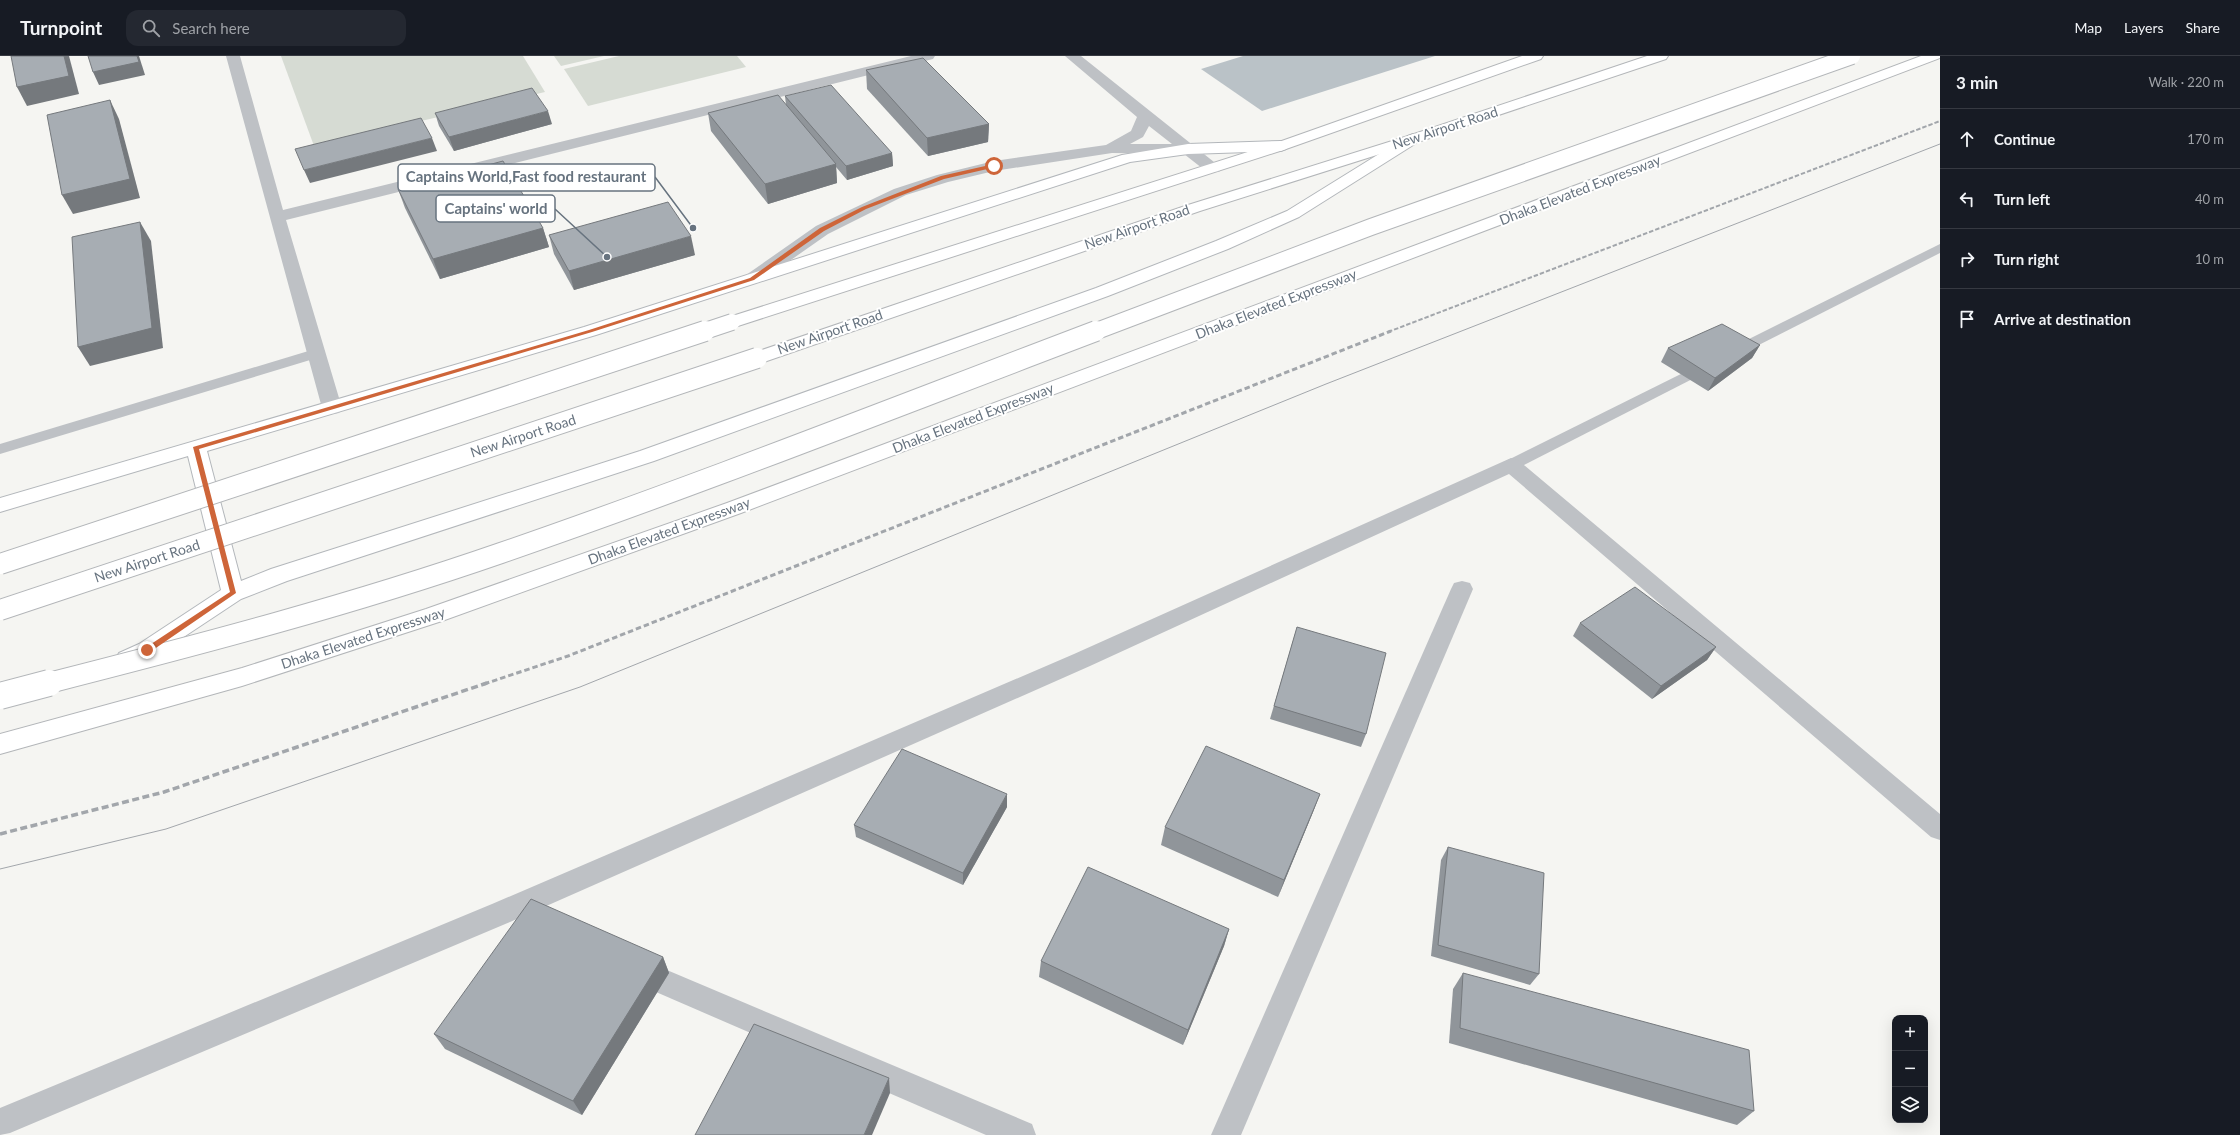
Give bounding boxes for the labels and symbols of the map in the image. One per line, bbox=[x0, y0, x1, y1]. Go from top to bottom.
street label: New Airport Road bbox=[1390, 102, 1500, 153]
street label: Dhaka Elevated Expressway bbox=[1497, 151, 1664, 228]
route start bbox=[985, 157, 1003, 175]
callout: Captains World,Fast food restaurant bbox=[398, 164, 655, 191]
text: Captains World,Fast food restaurant bbox=[406, 167, 647, 185]
callout: Captains' world bbox=[436, 195, 555, 222]
text: Captains' world bbox=[445, 199, 547, 217]
street label: New Airport Road bbox=[1082, 201, 1192, 252]
street label: Dhaka Elevated Expressway bbox=[1193, 265, 1360, 342]
street label: New Airport Road bbox=[775, 306, 885, 357]
street label: Dhaka Elevated Expressway bbox=[890, 379, 1057, 456]
street label: New Airport Road bbox=[468, 410, 578, 461]
street label: Dhaka Elevated Expressway bbox=[585, 493, 753, 568]
street label: New Airport Road bbox=[92, 535, 202, 586]
street label: Dhaka Elevated Expressway bbox=[279, 603, 448, 672]
route end bbox=[138, 641, 156, 659]

